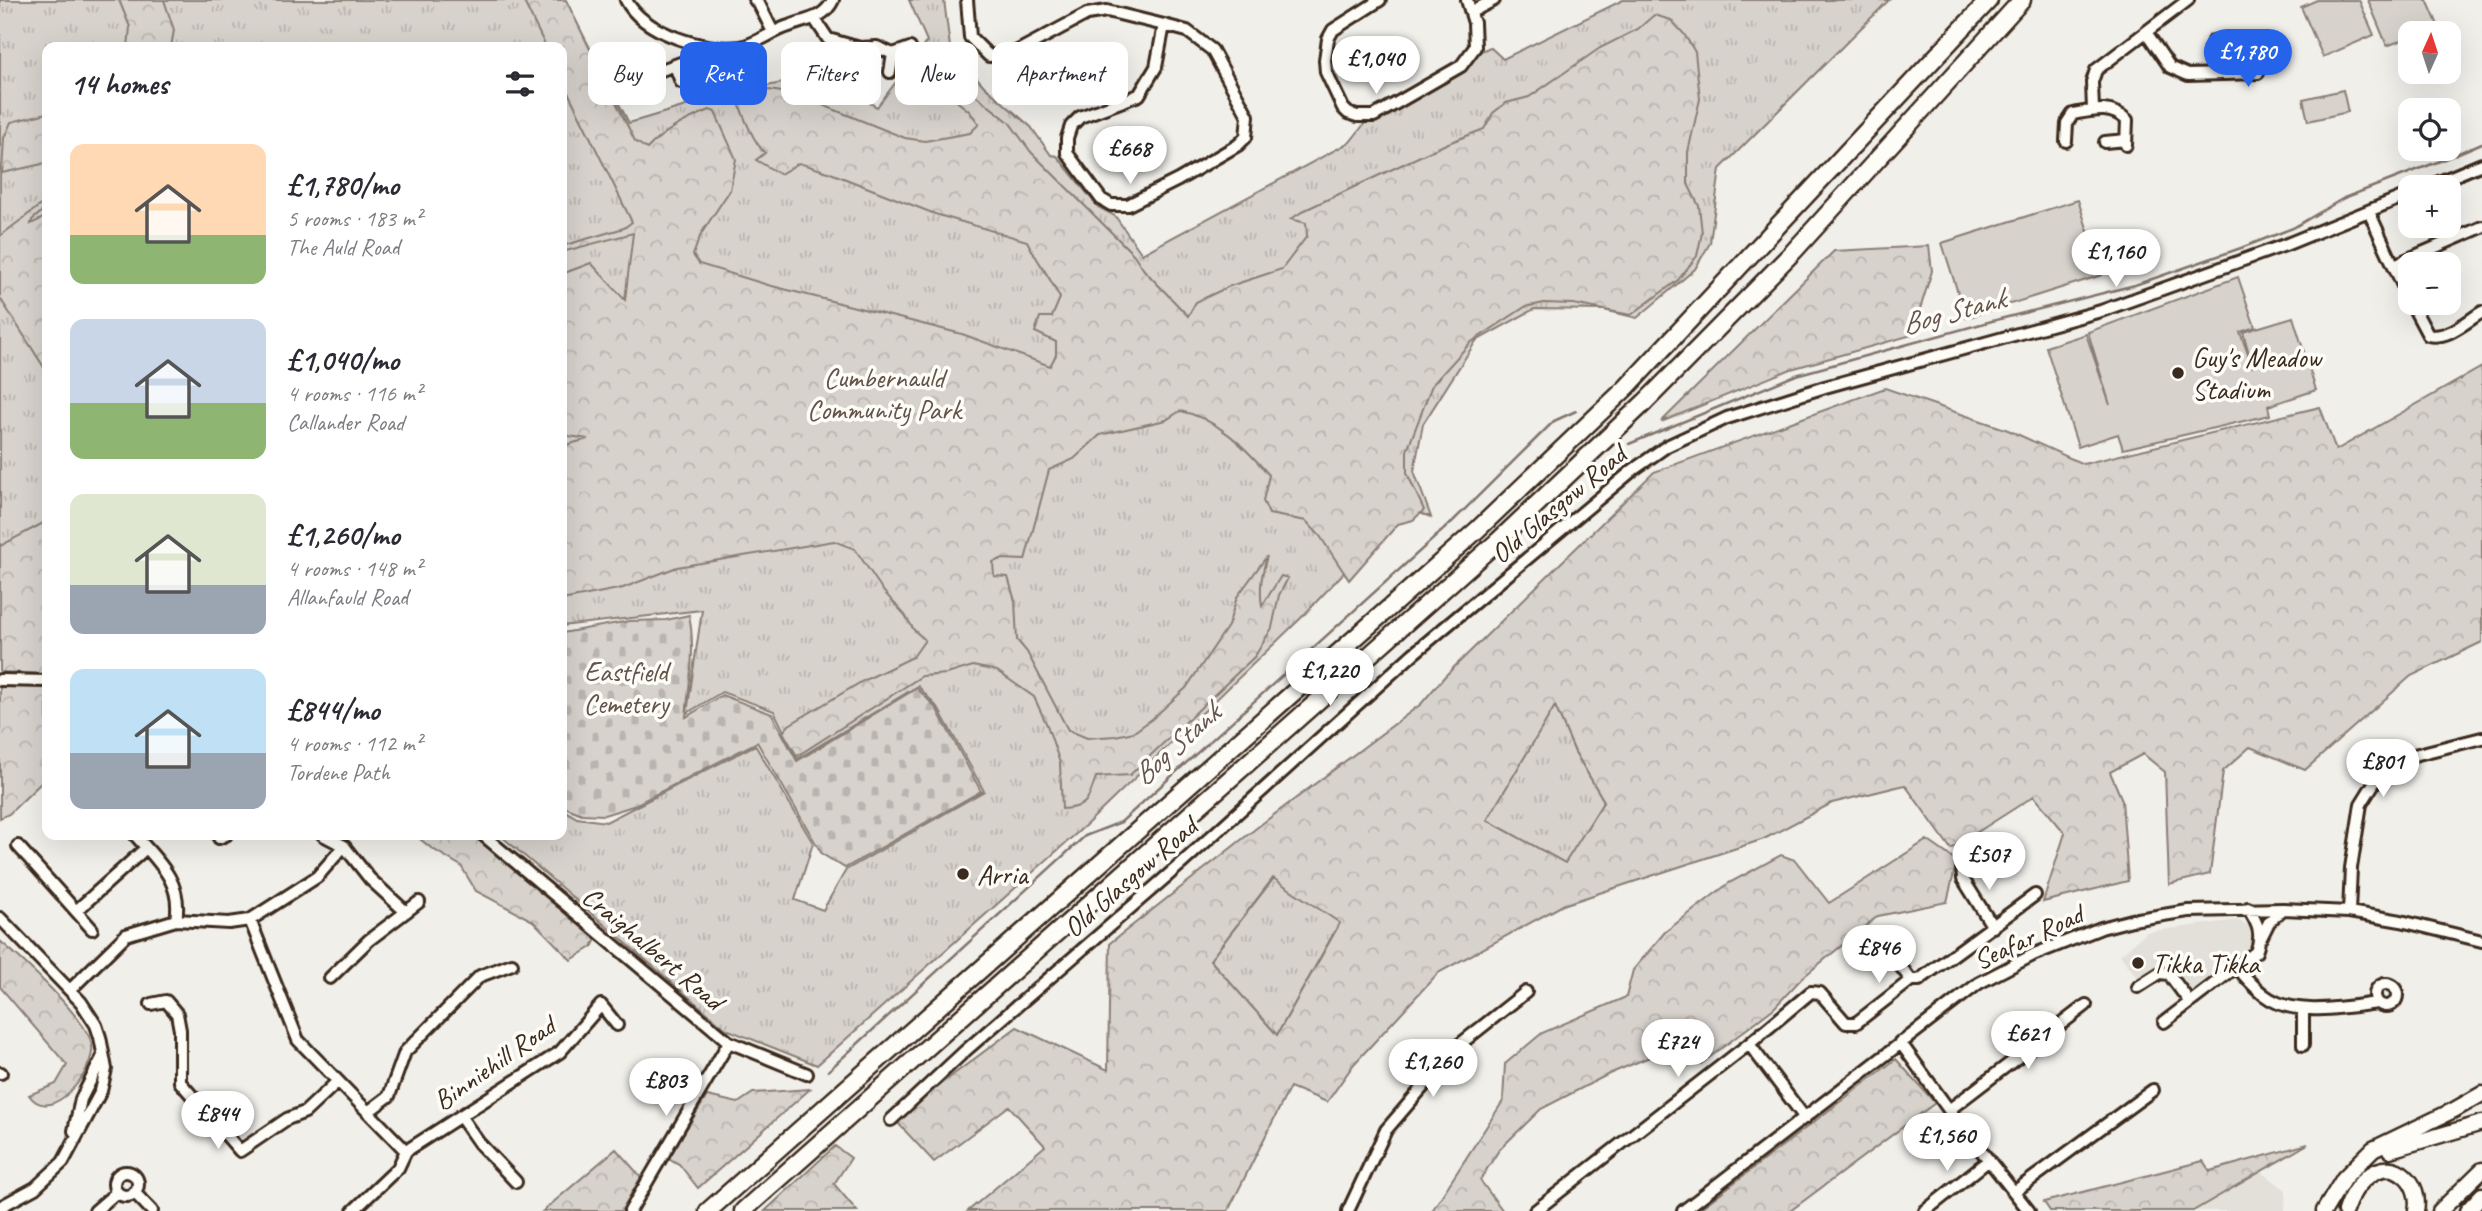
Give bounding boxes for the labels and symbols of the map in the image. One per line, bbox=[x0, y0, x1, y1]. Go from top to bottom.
north arrow bbox=[2398, 21, 2460, 84]
pin: £1,780 bbox=[2191, 29, 2305, 89]
pin: £1,040 bbox=[1319, 36, 1433, 96]
pin: £668 bbox=[1089, 127, 1171, 186]
pin: £1,160 bbox=[2059, 230, 2173, 289]
water label: Bog Stank bbox=[1897, 278, 2014, 343]
place label: Guy's Meadow Stadium bbox=[2192, 340, 2324, 407]
park label: Cumbernauld Community Park bbox=[807, 360, 964, 427]
marker: Guy's Meadow Stadium bbox=[2170, 365, 2186, 381]
street label: Old Glasgow Road bbox=[1483, 435, 1636, 571]
pin: £1,220 bbox=[1273, 648, 1387, 708]
park label: Eastfield Cemetery bbox=[583, 654, 672, 721]
water label: Bog Stank bbox=[1124, 691, 1232, 793]
pin: £801 bbox=[2342, 740, 2424, 799]
street label: Old Glasgow Road bbox=[1056, 807, 1207, 945]
pin: £507 bbox=[1948, 832, 2030, 892]
place label: Arria bbox=[977, 857, 1029, 892]
marker: Arria bbox=[955, 866, 971, 882]
street label: Craighalbert Road bbox=[575, 879, 734, 1020]
street label: Seafar Road bbox=[1968, 895, 2092, 978]
pin: £846 bbox=[1838, 926, 1920, 985]
place label: Tikka Tikka bbox=[2152, 946, 2261, 981]
marker: Tikka Tikka bbox=[2130, 955, 2146, 971]
street label: Binniehill Road bbox=[426, 1006, 565, 1118]
pin: £621 bbox=[1987, 1012, 2069, 1071]
pin: £724 bbox=[1637, 1020, 1719, 1079]
pin: £1,260 bbox=[1376, 1040, 1490, 1099]
pin: £803 bbox=[625, 1058, 707, 1118]
pin: £844 bbox=[177, 1092, 259, 1151]
pin: £1,560 bbox=[1890, 1114, 2004, 1173]

